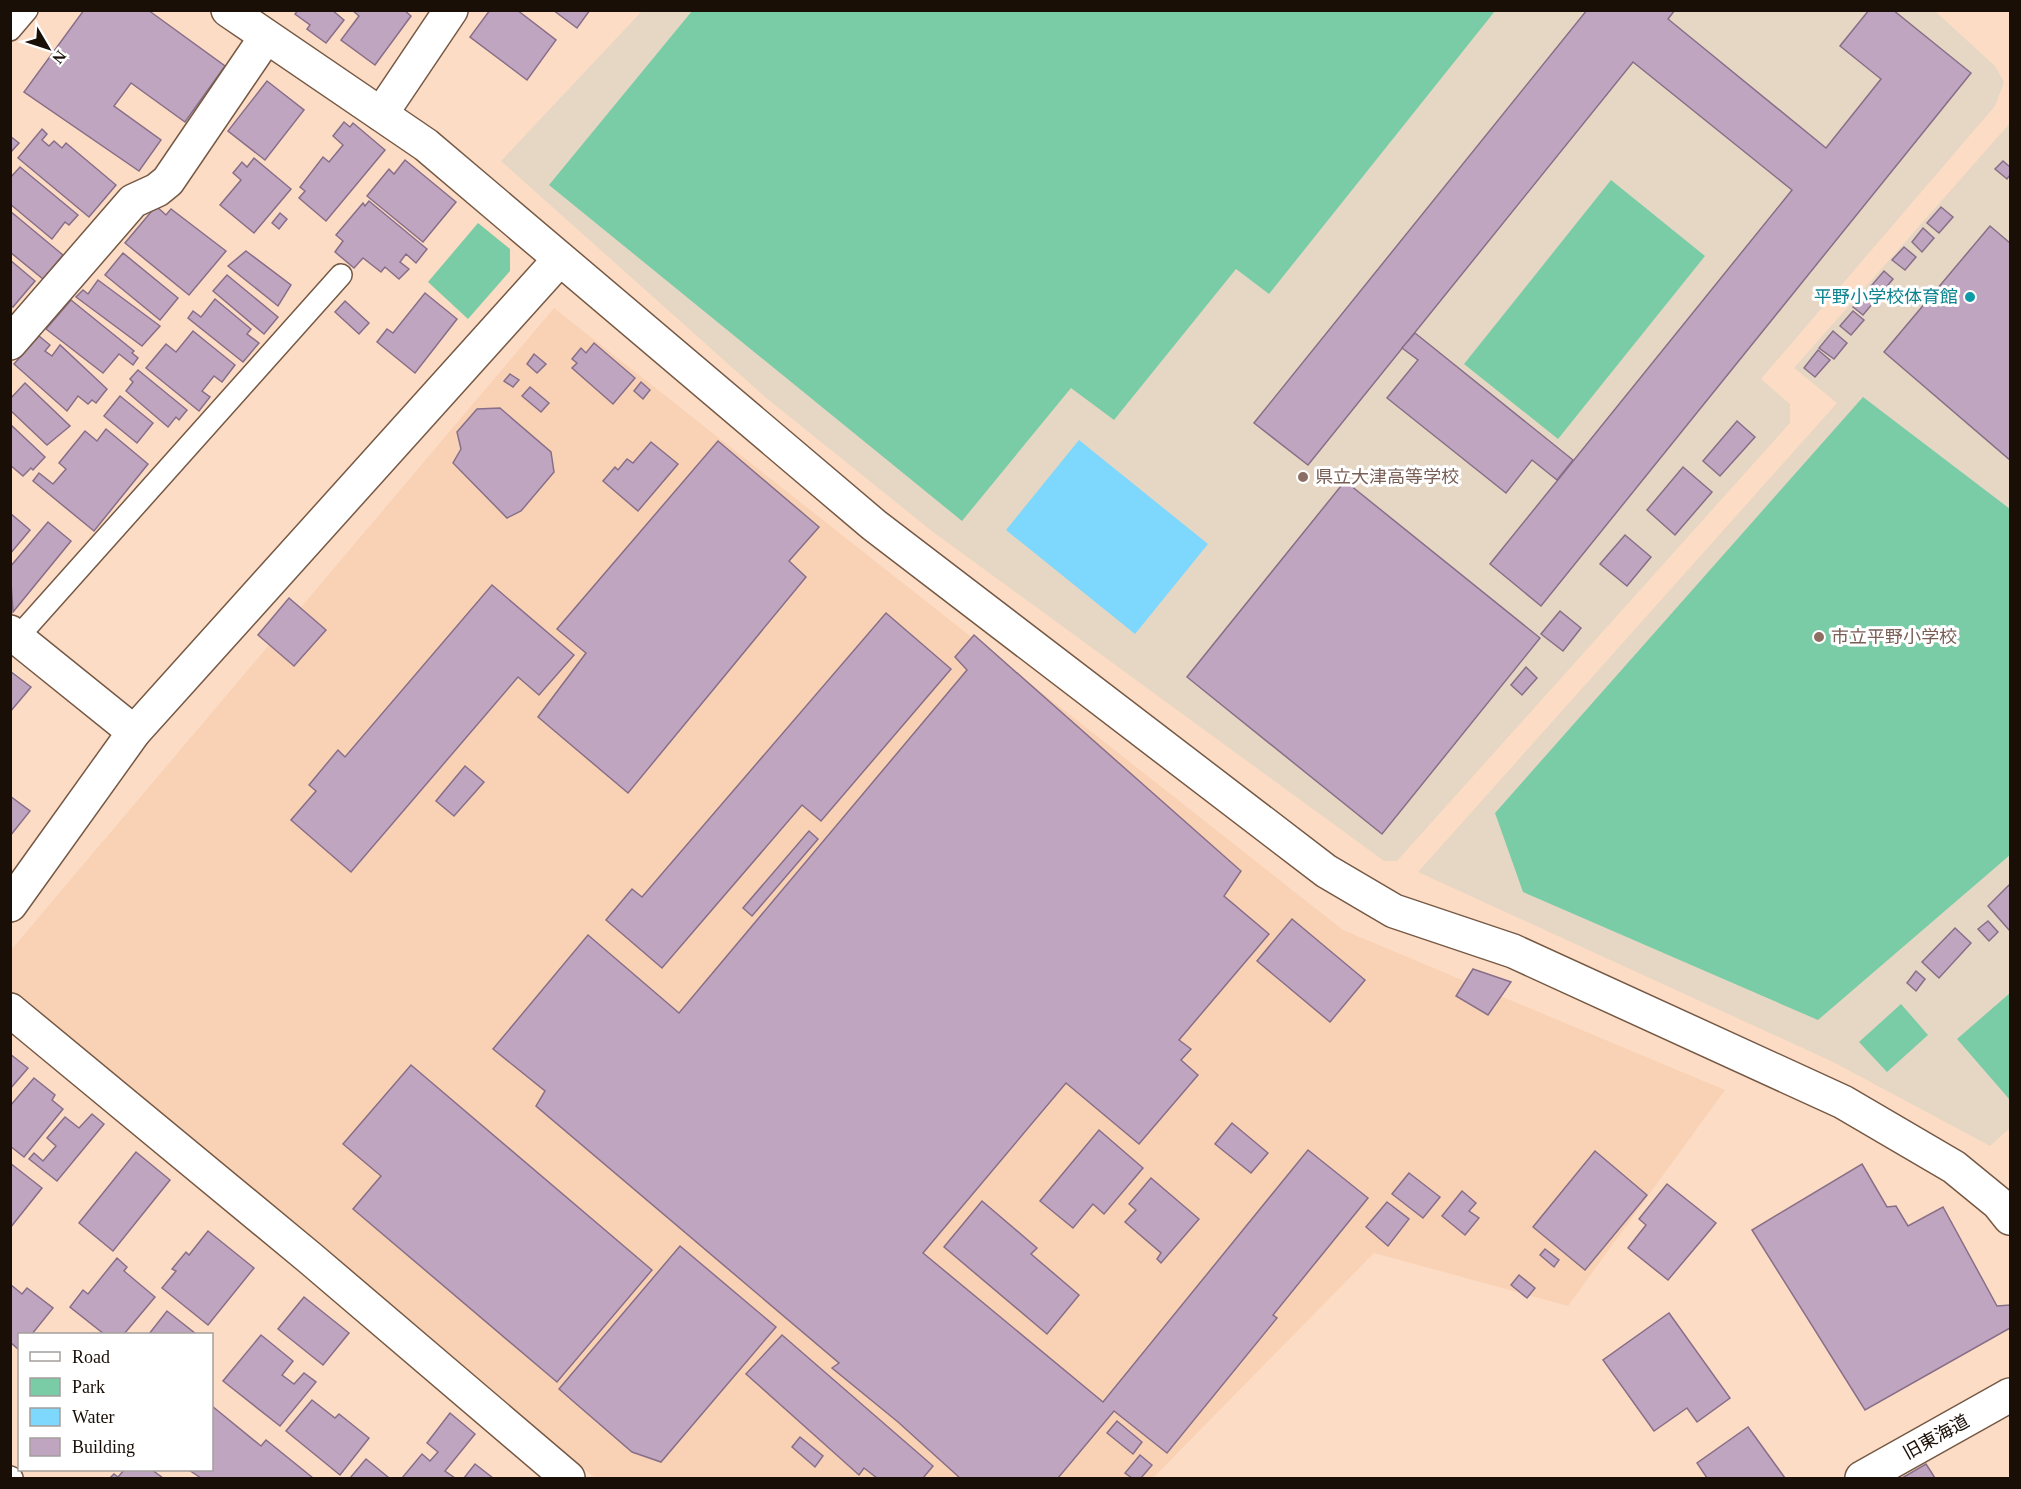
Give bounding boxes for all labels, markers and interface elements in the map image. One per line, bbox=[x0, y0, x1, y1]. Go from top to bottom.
north arrow bbox=[18, 18, 78, 78]
text: N bbox=[49, 47, 70, 67]
place label: 平野小学校体育館 bbox=[1814, 287, 1958, 307]
marker: 平野小学校体育館 bbox=[1963, 290, 1977, 304]
place label: 県立大津高等学校 bbox=[1315, 467, 1459, 487]
marker: 県立大津高等学校 bbox=[1296, 470, 1310, 484]
place label: 市立平野小学校 bbox=[1831, 627, 1957, 647]
marker: 市立平野小学校 bbox=[1812, 630, 1826, 644]
legend bbox=[18, 1333, 213, 1471]
text: Road bbox=[72, 1347, 110, 1367]
text: Park bbox=[72, 1377, 105, 1397]
text: Water bbox=[72, 1407, 115, 1427]
street label: 旧東海道 bbox=[1900, 1411, 1972, 1463]
text: Building bbox=[72, 1437, 135, 1457]

